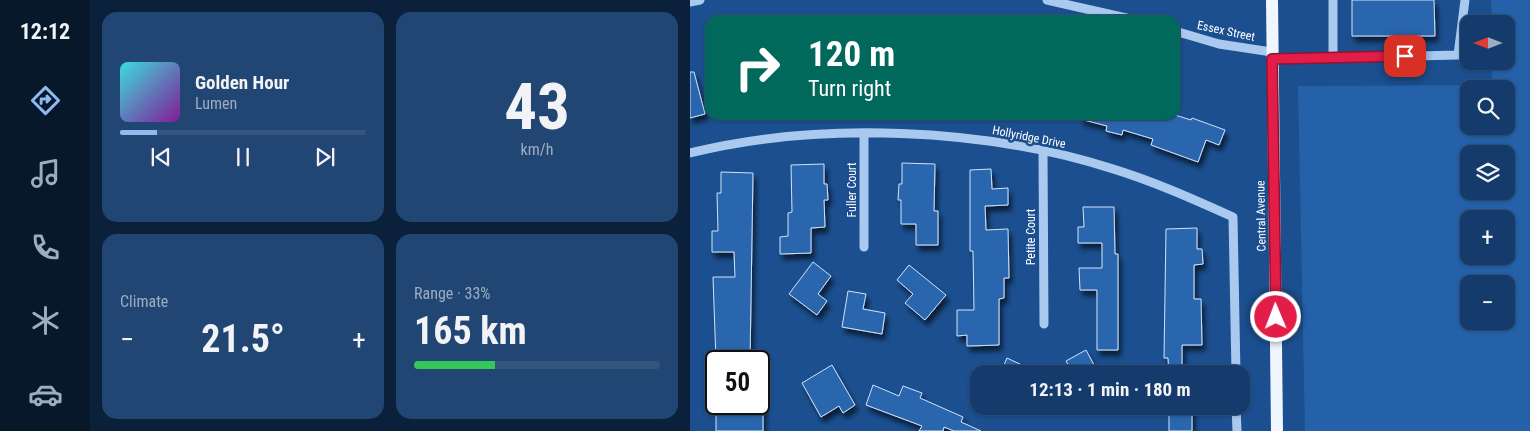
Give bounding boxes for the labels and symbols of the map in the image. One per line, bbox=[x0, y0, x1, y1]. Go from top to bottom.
north arrow bbox=[1460, 15, 1515, 70]
street label: Essex Street bbox=[1196, 18, 1257, 44]
pin bbox=[1384, 35, 1426, 77]
street label: Hollyridge Drive bbox=[991, 123, 1067, 151]
street label: Fuller Court bbox=[845, 162, 859, 218]
street label: Central Avenue bbox=[1253, 180, 1269, 252]
street label: Petite Court bbox=[1024, 208, 1038, 265]
position arrow bbox=[1249, 290, 1301, 342]
speed limit sign: 50 bbox=[705, 350, 770, 415]

